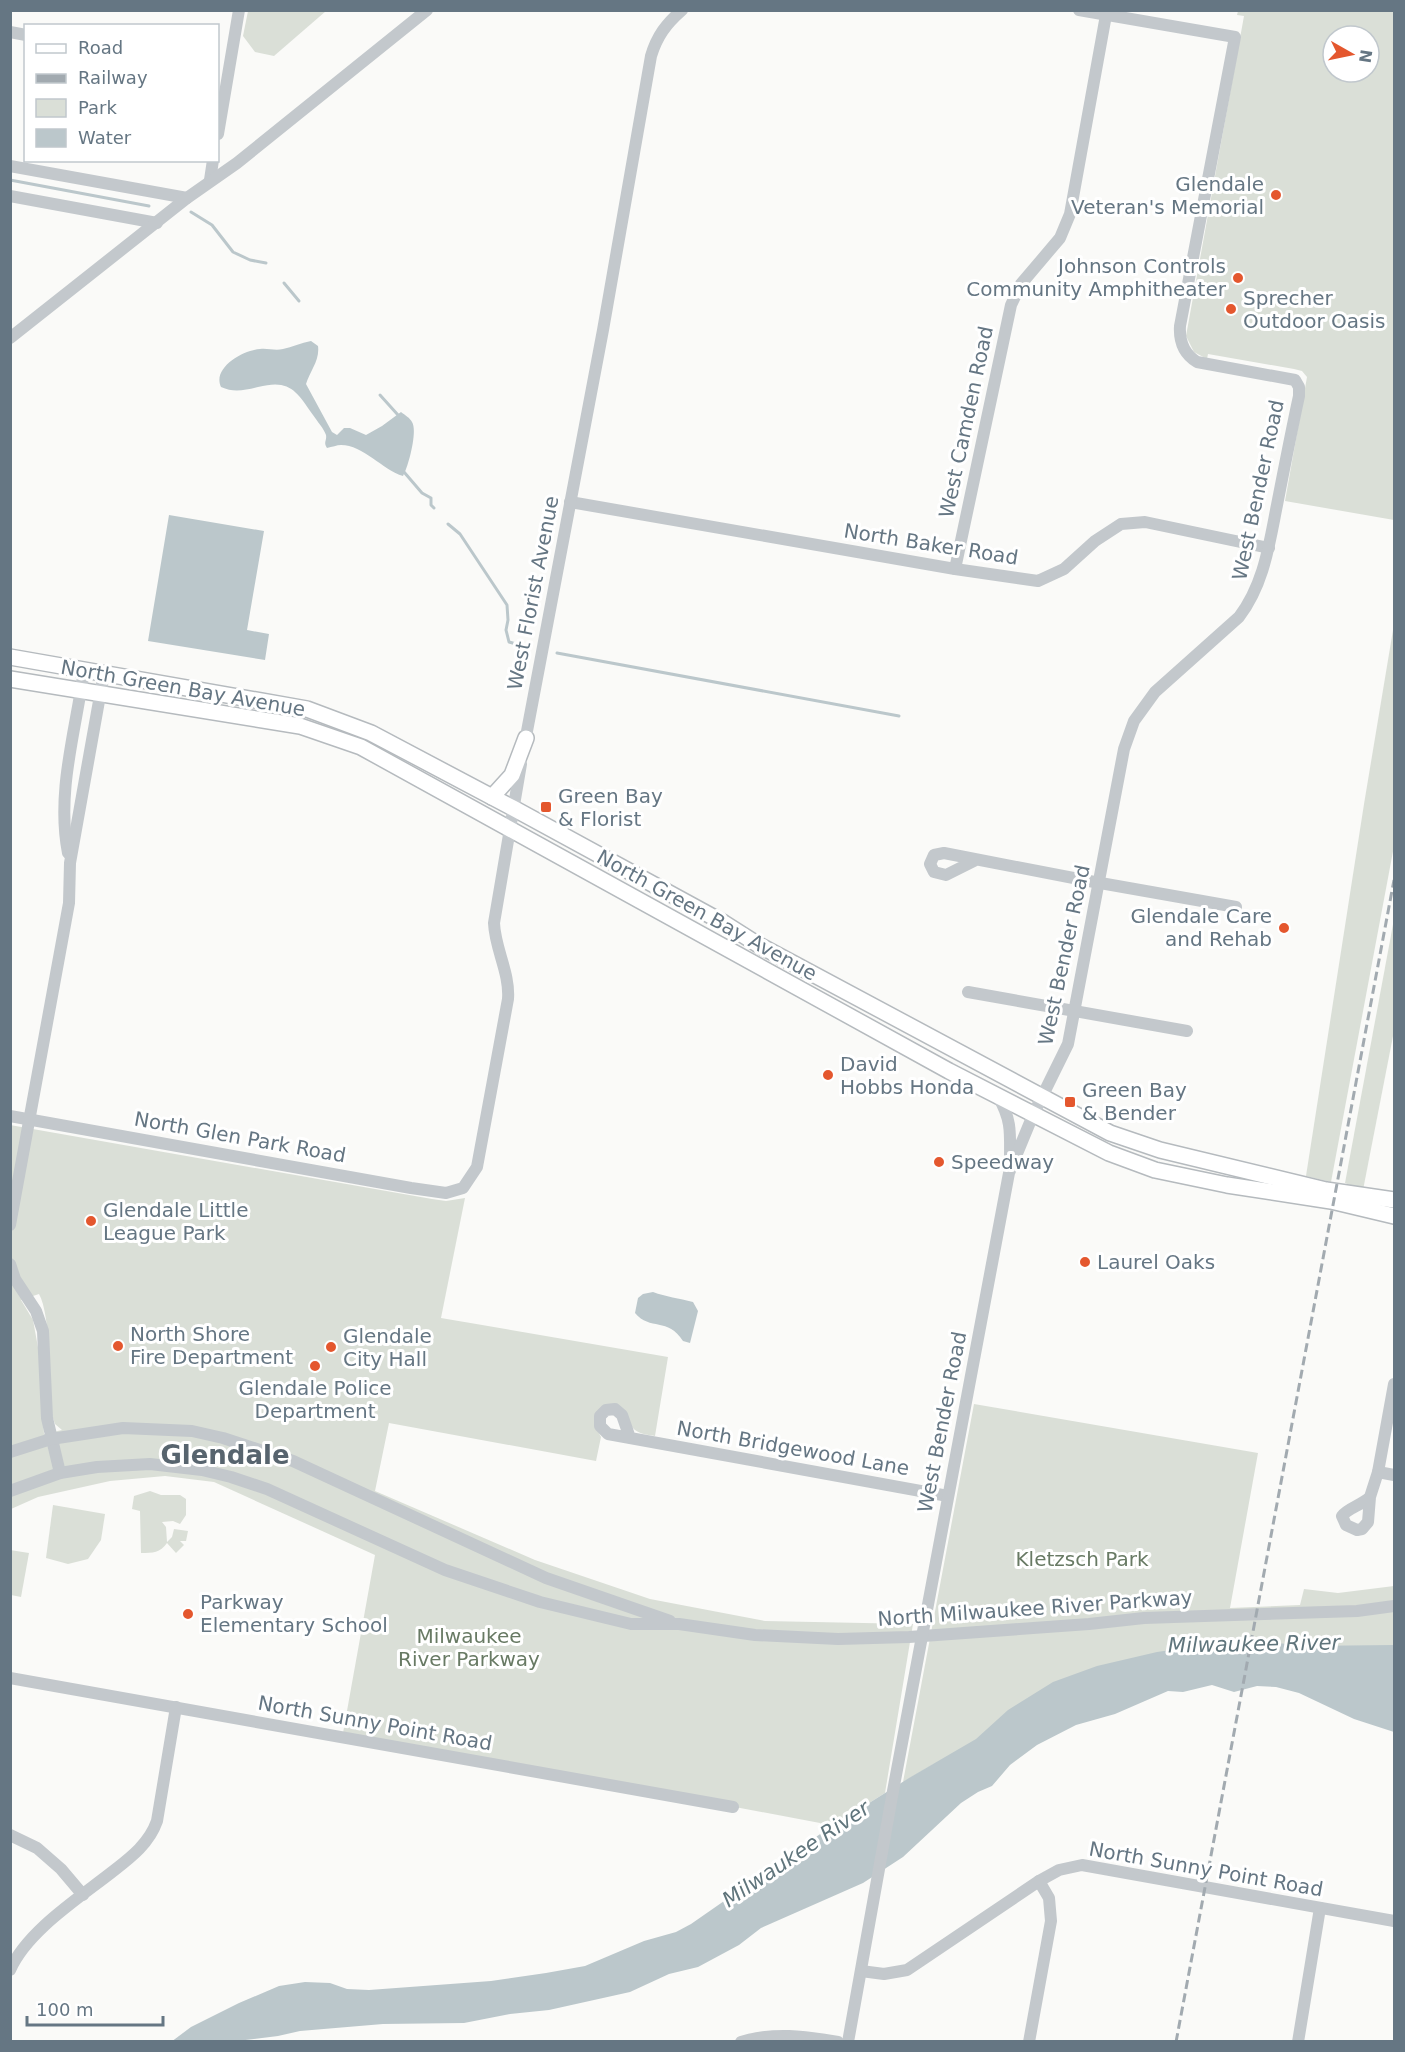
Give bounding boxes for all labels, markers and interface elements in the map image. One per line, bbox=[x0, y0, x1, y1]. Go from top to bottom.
legend bbox=[24, 24, 219, 162]
north arrow bbox=[1321, 24, 1381, 84]
text: Road bbox=[78, 37, 123, 58]
text: N bbox=[1355, 48, 1376, 64]
text: Railway bbox=[78, 67, 148, 88]
text: Park bbox=[78, 97, 117, 118]
text: Water bbox=[78, 127, 132, 148]
place label: Glendale Veteran's Memorial bbox=[1071, 172, 1264, 219]
marker: Glendale Veteran's Memorial bbox=[1269, 188, 1283, 202]
place label: Johnson Controls Community Amphitheater bbox=[966, 254, 1227, 301]
marker: Johnson Controls Community Amphitheater bbox=[1231, 271, 1245, 285]
place label: Sprecher Outdoor Oasis bbox=[1243, 286, 1385, 333]
marker: Sprecher Outdoor Oasis bbox=[1224, 302, 1238, 316]
street label: West Camden Road bbox=[934, 324, 998, 520]
street label: West Bender Road bbox=[1227, 398, 1289, 582]
street label: West Florist Avenue bbox=[502, 494, 564, 692]
street label: North Baker Road bbox=[842, 518, 1020, 570]
street label: North Green Bay Avenue bbox=[59, 655, 307, 721]
place label: Green Bay & Florist bbox=[558, 784, 663, 831]
marker: Green Bay & Florist bbox=[539, 800, 553, 814]
street label: North Green Bay Avenue bbox=[593, 844, 821, 986]
street label: West Bender Road bbox=[1033, 863, 1095, 1047]
place label: Glendale Care and Rehab bbox=[1130, 904, 1272, 951]
marker: Glendale Care and Rehab bbox=[1277, 921, 1291, 935]
place label: David Hobbs Honda bbox=[840, 1052, 974, 1099]
marker: David Hobbs Honda bbox=[821, 1068, 835, 1082]
place label: Green Bay & Bender bbox=[1082, 1078, 1187, 1125]
marker: Green Bay & Bender bbox=[1063, 1095, 1077, 1109]
street label: North Glen Park Road bbox=[132, 1107, 348, 1167]
place label: Speedway bbox=[951, 1150, 1054, 1174]
marker: Speedway bbox=[932, 1155, 946, 1169]
place label: Glendale Little League Park bbox=[103, 1198, 248, 1245]
marker: Glendale Little League Park bbox=[84, 1214, 98, 1228]
place label: Laurel Oaks bbox=[1097, 1250, 1215, 1274]
marker: Laurel Oaks bbox=[1078, 1255, 1092, 1269]
place label: North Shore Fire Department bbox=[130, 1322, 293, 1369]
place label: Glendale City Hall bbox=[343, 1324, 432, 1371]
street label: West Bender Road bbox=[913, 1329, 971, 1515]
marker: North Shore Fire Department bbox=[111, 1339, 125, 1353]
marker: Glendale City Hall bbox=[324, 1340, 338, 1354]
marker: Glendale Police Department bbox=[308, 1359, 322, 1373]
place label: Glendale Police Department bbox=[238, 1376, 392, 1423]
street label: North Bridgewood Lane bbox=[675, 1416, 911, 1480]
district label: Glendale bbox=[160, 1440, 290, 1470]
park label: Kletzsch Park bbox=[1016, 1547, 1149, 1571]
street label: North Milwaukee River Parkway bbox=[877, 1585, 1193, 1631]
place label: Parkway Elementary School bbox=[200, 1590, 388, 1637]
marker: Parkway Elementary School bbox=[181, 1607, 195, 1621]
park label: Milwaukee River Parkway bbox=[398, 1624, 540, 1671]
water label: Milwaukee River bbox=[1168, 1630, 1342, 1658]
street label: North Sunny Point Road bbox=[256, 1691, 494, 1755]
water label: Milwaukee River bbox=[718, 1795, 875, 1912]
street label: North Sunny Point Road bbox=[1087, 1837, 1325, 1901]
scale bar bbox=[27, 1989, 164, 2027]
text: 100 m bbox=[36, 1999, 94, 2020]

